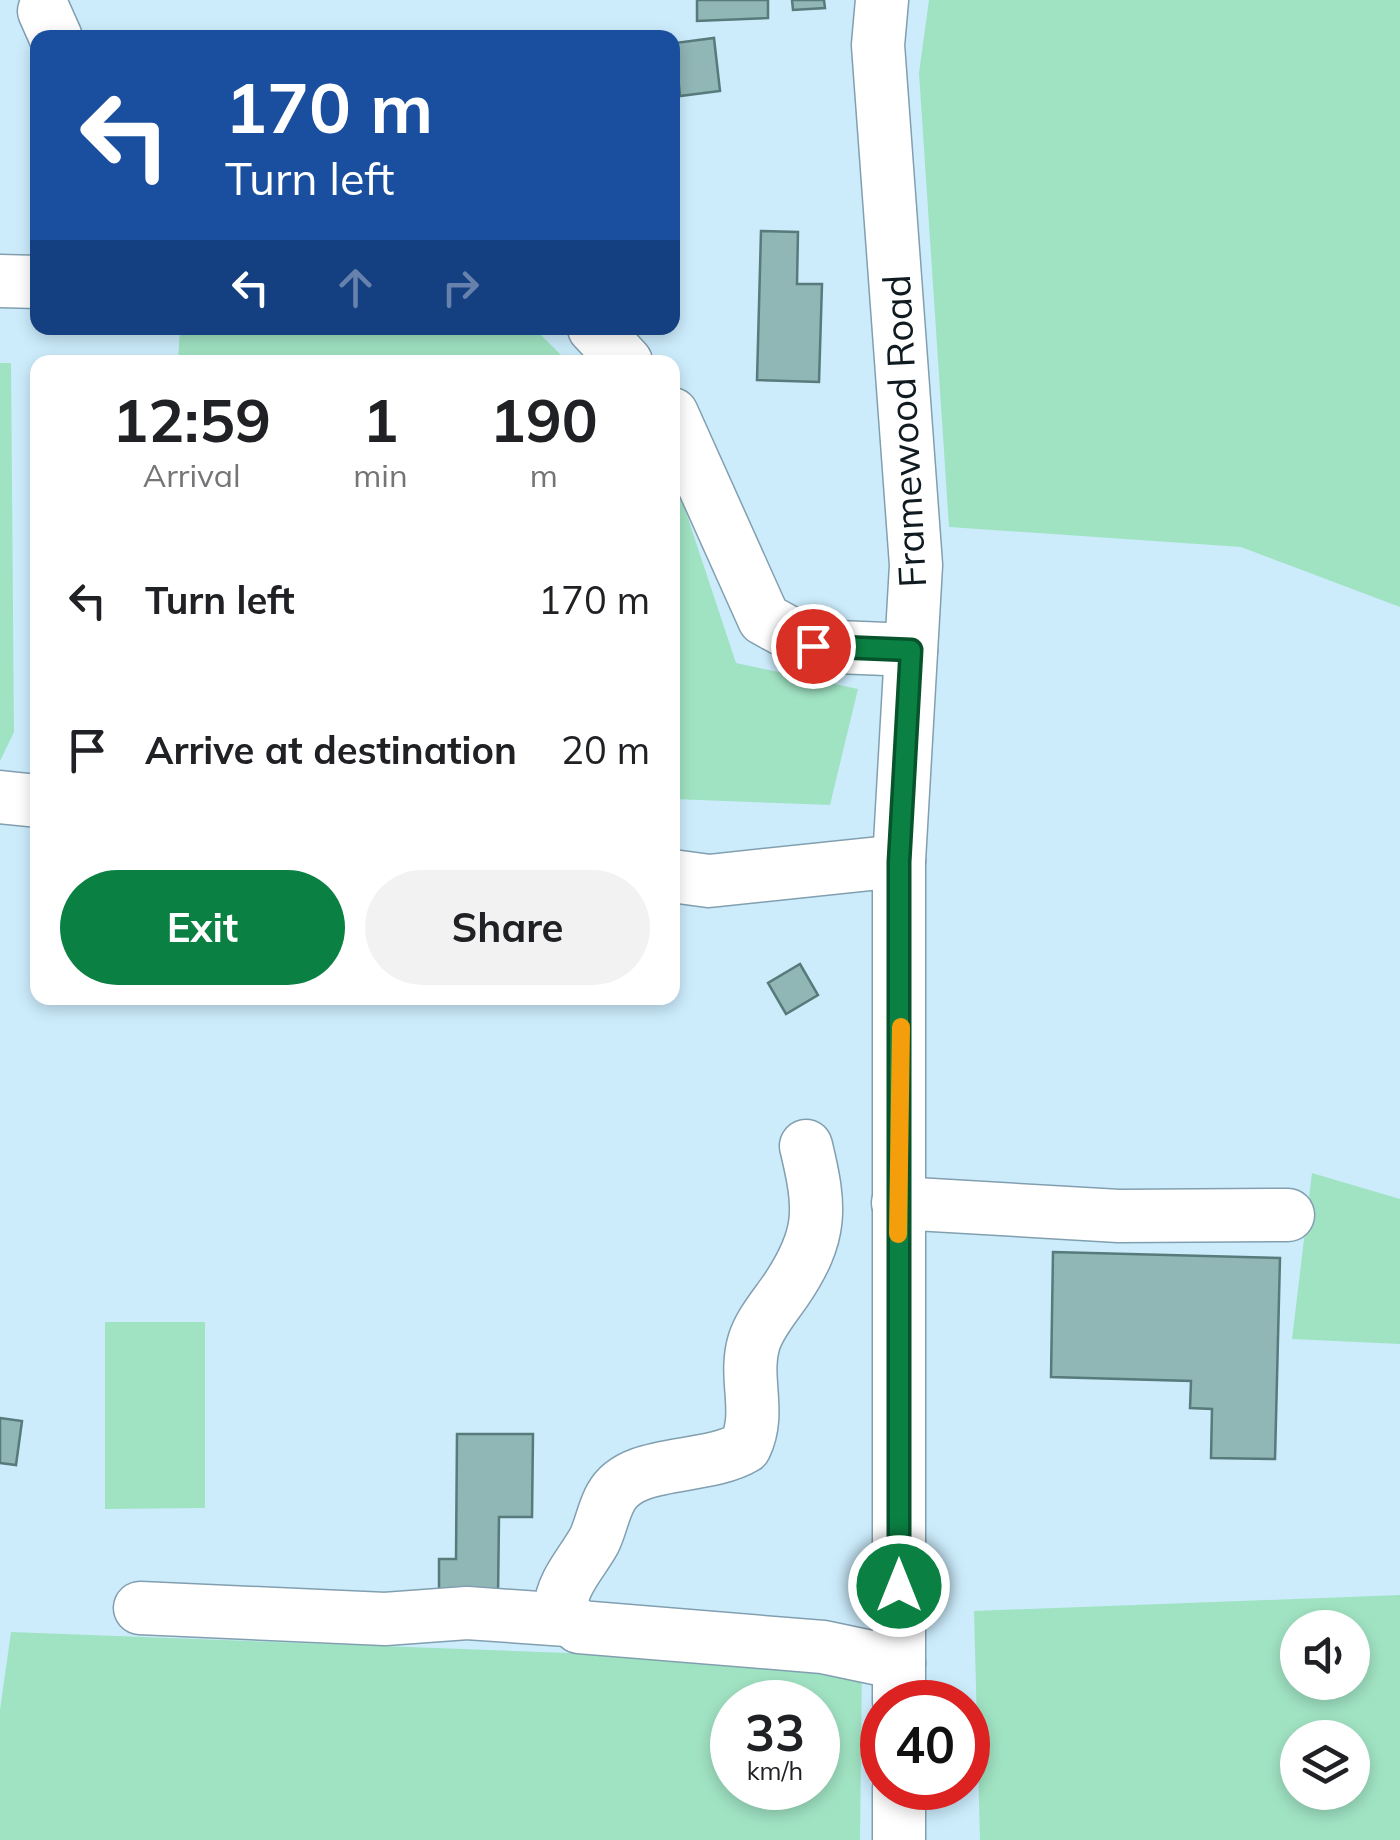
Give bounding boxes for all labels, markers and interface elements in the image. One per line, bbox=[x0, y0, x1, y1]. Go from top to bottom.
text: 170 m bbox=[225, 63, 433, 151]
icon: left bbox=[60, 70, 190, 200]
text: Turn left bbox=[225, 150, 394, 206]
icon: left bbox=[223, 260, 278, 315]
icon: ahead bbox=[328, 260, 383, 315]
icon: right bbox=[433, 260, 488, 315]
street label: Framewood Road bbox=[872, 273, 936, 589]
text: 12:59 bbox=[112, 382, 271, 457]
text: 1 bbox=[362, 382, 398, 457]
text: 190 bbox=[490, 382, 598, 457]
text: Arrival bbox=[143, 455, 241, 495]
text: min bbox=[353, 455, 408, 495]
text: m bbox=[530, 455, 558, 495]
icon: left bbox=[60, 573, 115, 628]
text: Turn left bbox=[145, 576, 295, 624]
text: 170 m bbox=[538, 576, 650, 624]
pin bbox=[771, 604, 856, 689]
icon: arrive bbox=[786, 619, 841, 674]
icon: arrive bbox=[60, 723, 115, 778]
text: Arrive at destination bbox=[145, 726, 517, 774]
text: 20 m bbox=[561, 726, 650, 774]
button: Exit bbox=[60, 870, 345, 985]
button: Share bbox=[365, 870, 650, 985]
position arrow bbox=[847, 1534, 951, 1638]
map controls bbox=[1280, 1610, 1370, 1810]
button: sound bbox=[1280, 1610, 1370, 1700]
speed limit sign: 40 bbox=[860, 1680, 990, 1810]
text: 33 bbox=[745, 1701, 805, 1764]
button: layers bbox=[1280, 1720, 1370, 1810]
text: km/h bbox=[747, 1755, 803, 1786]

